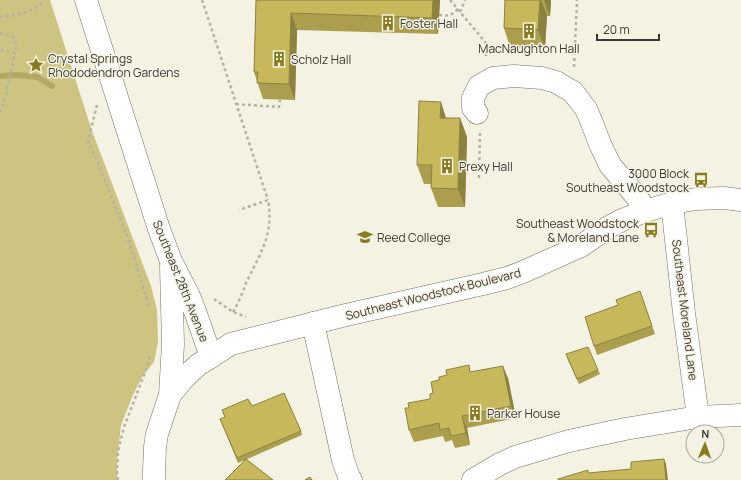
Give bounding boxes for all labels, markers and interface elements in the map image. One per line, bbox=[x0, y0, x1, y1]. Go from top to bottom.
building icon: Foster Hall bbox=[379, 14, 397, 32]
place label: Foster Hall bbox=[400, 15, 458, 32]
scale bar bbox=[597, 16, 659, 42]
text: 20 m bbox=[603, 21, 630, 38]
building icon: MacNaughton Hall bbox=[520, 22, 538, 40]
place label: MacNaughton Hall bbox=[478, 40, 580, 57]
place label: Crystal Springs Rhododendron Gardens bbox=[48, 50, 180, 81]
building icon: Scholz Hall bbox=[270, 50, 288, 68]
place label: Scholz Hall bbox=[291, 51, 351, 68]
place icon: Crystal Springs Rhododendron Gardens bbox=[27, 56, 45, 74]
building icon: Prexy Hall bbox=[438, 157, 456, 175]
place label: Prexy Hall bbox=[459, 158, 513, 175]
place label: 3000 Block Southeast Woodstock bbox=[566, 165, 690, 196]
bus stop icon: 3000 Block Southeast Woodstock bbox=[692, 171, 710, 189]
place label: Southeast Woodstock & Moreland Lane bbox=[516, 215, 640, 246]
street label: Southeast 28th Avenue bbox=[149, 218, 213, 344]
bus stop icon: Southeast Woodstock & Moreland Lane bbox=[642, 221, 660, 239]
school or university icon: Reed College bbox=[356, 228, 374, 246]
place label: Reed College bbox=[377, 229, 451, 246]
street label: Southeast Moreland Lane bbox=[668, 238, 702, 382]
street label: Southeast Woodstock Boulevard bbox=[343, 264, 523, 324]
building icon: Parker House bbox=[466, 404, 484, 422]
place label: Parker House bbox=[487, 405, 560, 422]
north arrow bbox=[685, 424, 725, 464]
text: N bbox=[701, 426, 710, 441]

